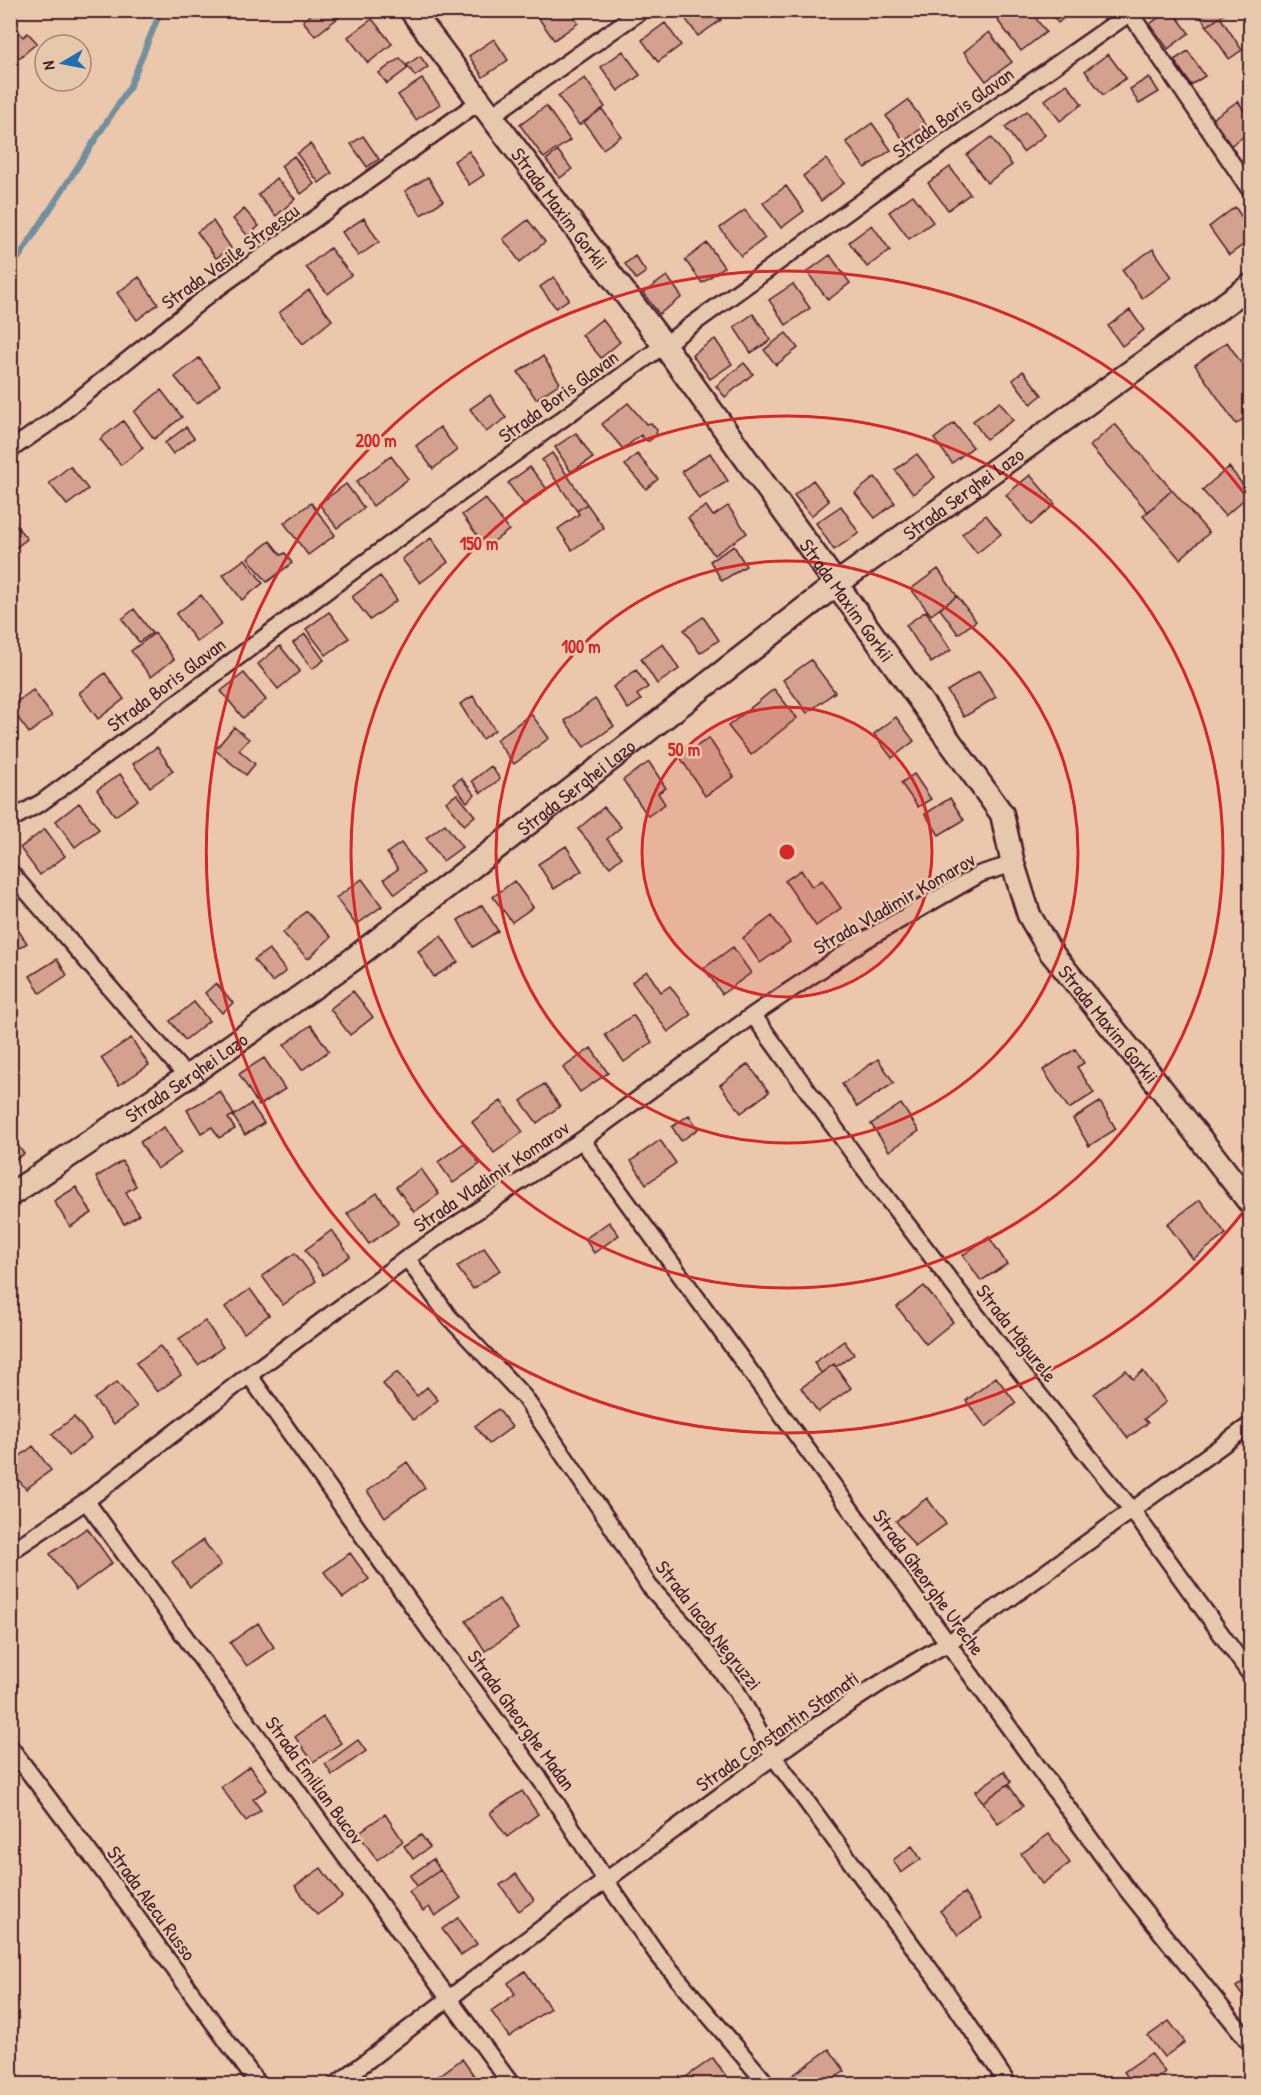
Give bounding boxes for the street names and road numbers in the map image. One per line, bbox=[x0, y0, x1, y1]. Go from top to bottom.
street label: Strada Boris Glavan bbox=[887, 60, 1019, 164]
street label: Strada Maxim Gorkii bbox=[506, 142, 615, 274]
street label: Strada Vasile Stroescu bbox=[156, 197, 304, 315]
street label: Strada Boris Glavan bbox=[493, 343, 623, 449]
street label: Strada Serghei Lazo bbox=[897, 440, 1029, 546]
street label: Strada Maxim Gorkii bbox=[794, 533, 901, 667]
street label: Strada Boris Glavan bbox=[101, 630, 231, 738]
street label: Strada Serghei Lazo bbox=[511, 732, 640, 841]
street label: Strada Vladimir Komarov bbox=[808, 846, 980, 960]
street label: Strada Maxim Gorkii bbox=[1053, 959, 1166, 1089]
street label: Strada Serghei Lazo bbox=[119, 1025, 253, 1128]
street label: Strada Vladimir Komarov bbox=[408, 1114, 574, 1238]
street label: Strada Măgurele bbox=[970, 1278, 1064, 1388]
street label: Strada Gheorghe Ureche bbox=[867, 1504, 991, 1660]
street label: Strada Iacob Negruzzi bbox=[650, 1554, 768, 1696]
street label: Strada Gheorghe Madan bbox=[462, 1644, 582, 1796]
street label: Strada Constantin Stamati bbox=[690, 1665, 864, 1797]
street label: Strada Emilian Bucov bbox=[259, 1711, 371, 1849]
street label: Strada Alecu Russo bbox=[101, 1840, 203, 1966]

